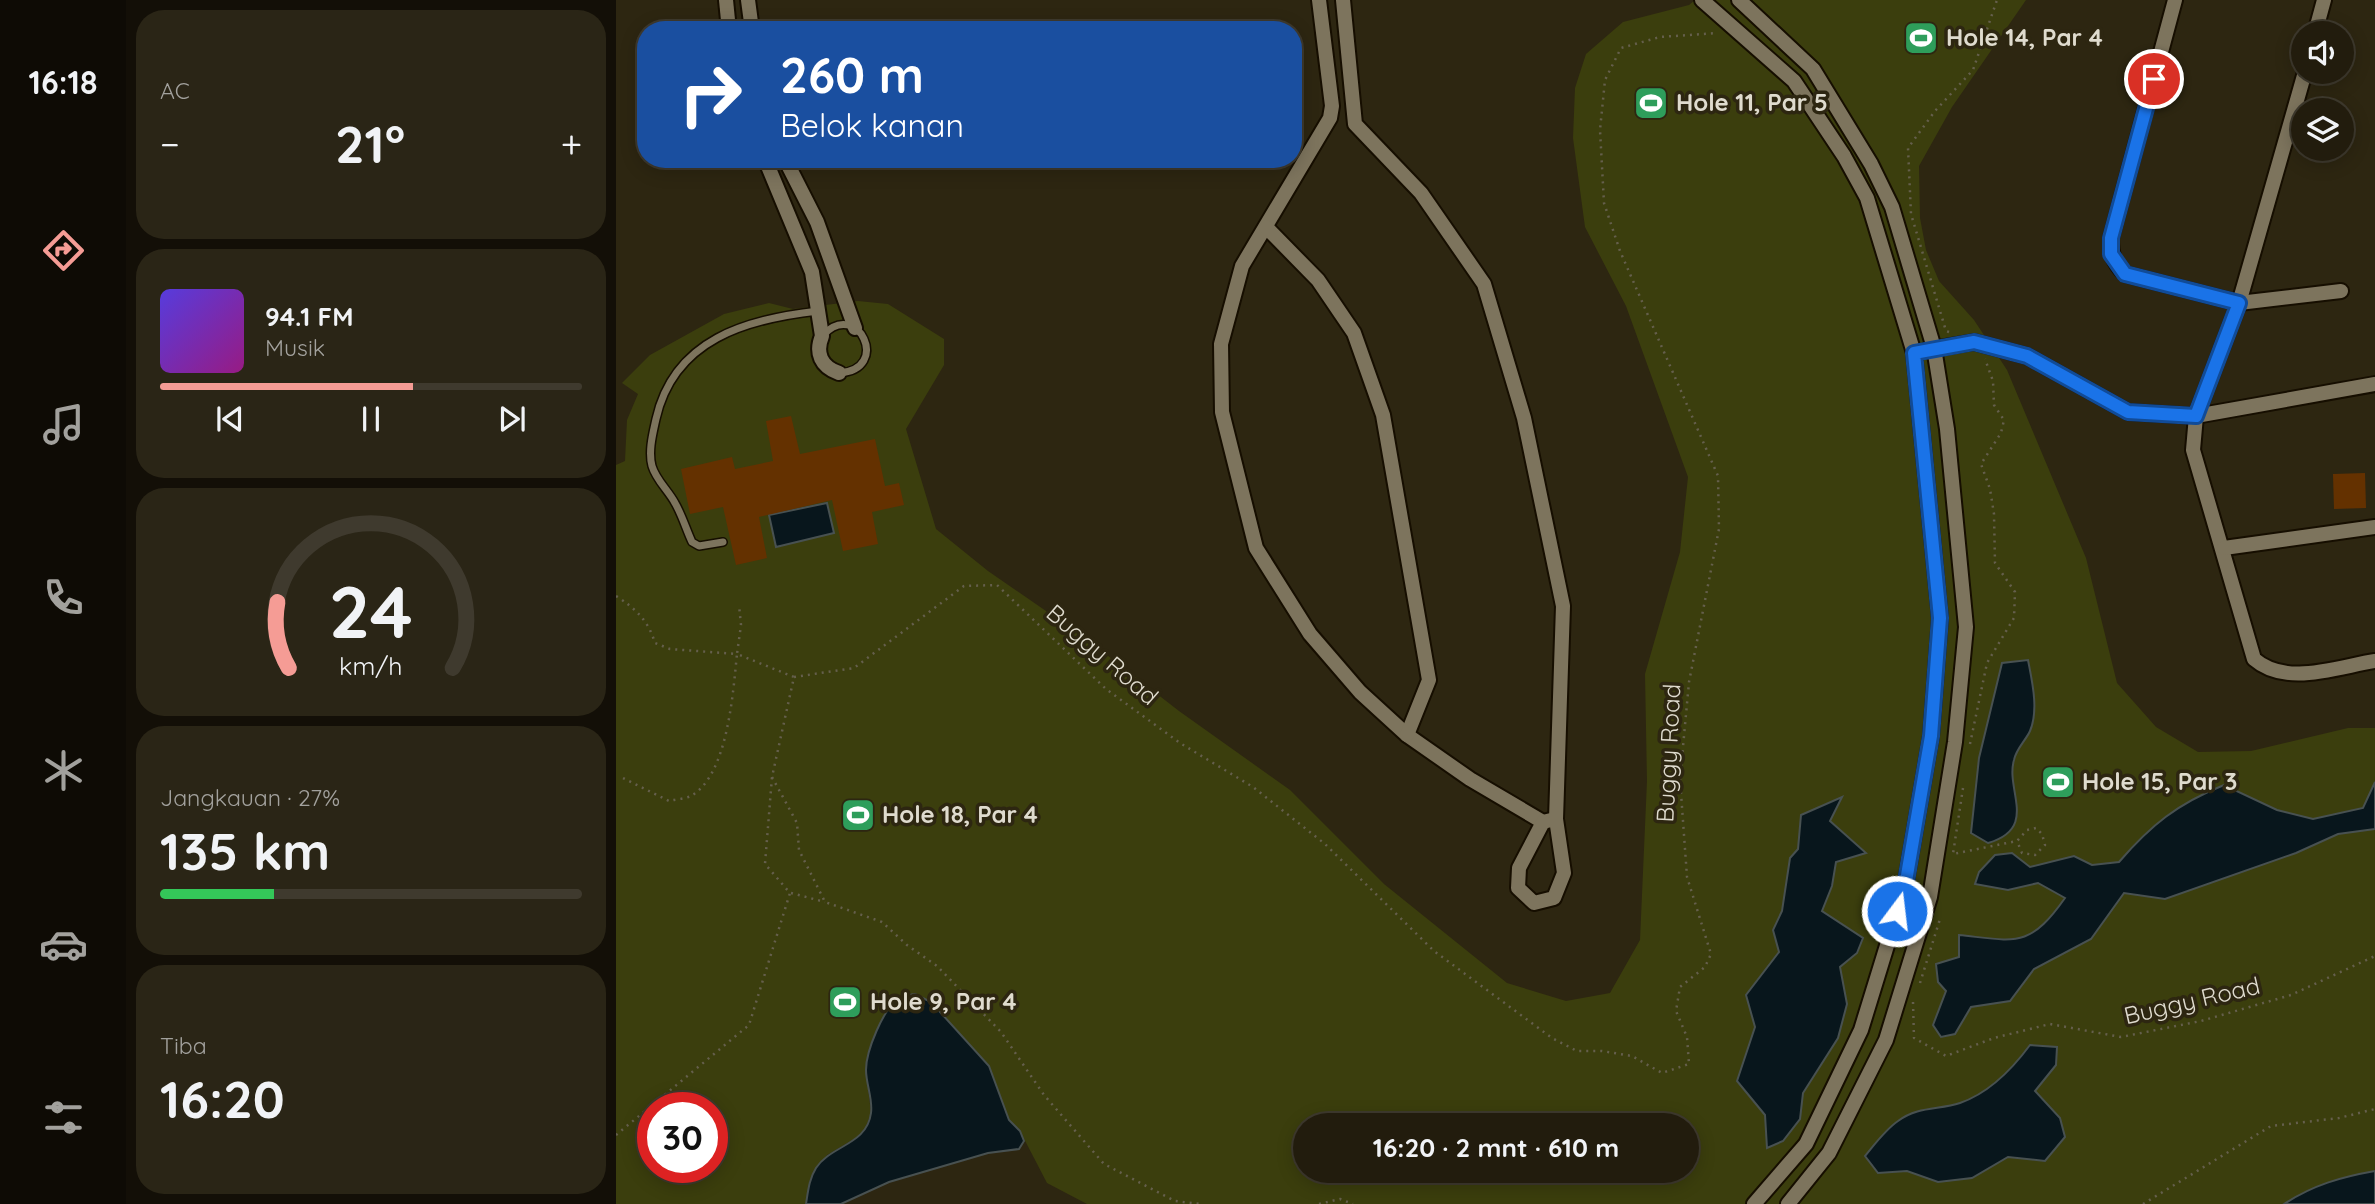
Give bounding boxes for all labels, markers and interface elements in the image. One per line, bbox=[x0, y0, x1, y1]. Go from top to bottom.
sports icon: Hole 14, Par 4 bbox=[1902, 19, 1940, 57]
map controls bbox=[2291, 21, 2354, 161]
button: sound bbox=[2291, 21, 2354, 84]
place label: Hole 14, Par 4 bbox=[1946, 22, 2103, 52]
text: 260 m bbox=[780, 44, 924, 105]
icon: right bbox=[665, 49, 756, 140]
pin bbox=[2124, 49, 2184, 109]
icon: arrive bbox=[2135, 60, 2173, 98]
text: 16:18 bbox=[29, 62, 97, 102]
text: AC bbox=[160, 76, 190, 105]
sports icon: Hole 11, Par 5 bbox=[1632, 84, 1670, 122]
place label: Hole 11, Par 5 bbox=[1676, 87, 1828, 117]
button: layers bbox=[2291, 98, 2354, 161]
text: Belok kanan bbox=[780, 105, 964, 145]
text: 21° bbox=[335, 111, 405, 176]
text: − bbox=[160, 120, 180, 168]
text: + bbox=[561, 120, 582, 168]
icon: directions bbox=[39, 226, 88, 275]
text: 94.1 FM bbox=[265, 300, 354, 333]
text: Musik bbox=[265, 333, 325, 362]
icon: music bbox=[39, 400, 88, 449]
icon: previous bbox=[211, 400, 249, 438]
icon: pause bbox=[352, 400, 390, 438]
icon: next bbox=[493, 400, 531, 438]
text: 24 bbox=[329, 565, 413, 656]
icon: phone bbox=[39, 573, 88, 622]
street label: Buggy Road bbox=[1040, 597, 1165, 711]
text: km/h bbox=[339, 650, 403, 681]
street label: Buggy Road bbox=[1649, 683, 1687, 823]
icon: climate bbox=[39, 746, 88, 795]
sports icon: Hole 15, Par 3 bbox=[2039, 763, 2077, 801]
place label: Hole 15, Par 3 bbox=[2082, 766, 2237, 796]
text: Jangkauan · 27% bbox=[160, 783, 340, 812]
sports icon: Hole 18, Par 4 bbox=[839, 796, 877, 834]
place label: Hole 18, Par 4 bbox=[882, 799, 1038, 829]
text: 135 km bbox=[160, 818, 330, 883]
position arrow bbox=[1860, 874, 1934, 948]
icon: car bbox=[39, 920, 88, 969]
street label: Buggy Road bbox=[2121, 970, 2263, 1030]
sports icon: Hole 9, Par 4 bbox=[826, 983, 864, 1021]
place label: Hole 9, Par 4 bbox=[870, 986, 1017, 1016]
text: Tiba bbox=[160, 1031, 207, 1060]
text: 16:20 bbox=[160, 1066, 285, 1131]
speed limit sign: 30 bbox=[637, 1092, 728, 1183]
icon: filters bbox=[39, 1093, 88, 1142]
text: 16:20 · 2 mnt · 610 m bbox=[1373, 1131, 1619, 1164]

